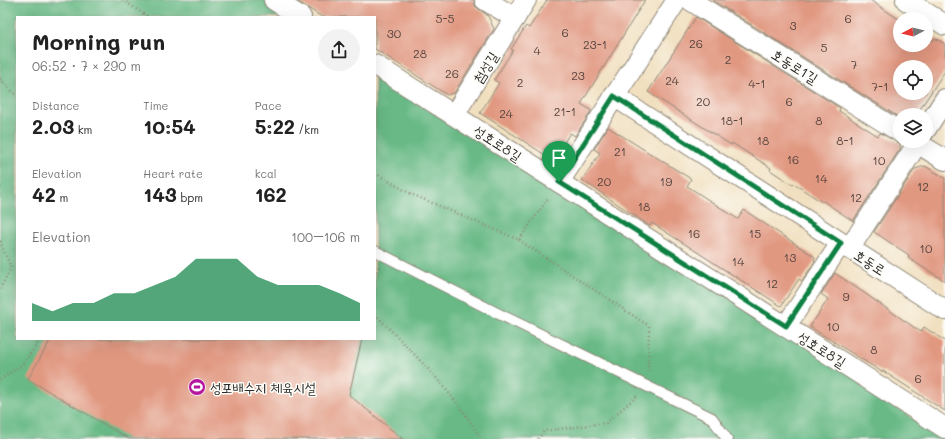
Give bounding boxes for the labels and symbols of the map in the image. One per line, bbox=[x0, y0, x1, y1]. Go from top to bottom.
house number: 5-5 bbox=[435, 10, 455, 26]
house number: 6 bbox=[844, 10, 852, 26]
north arrow bbox=[893, 12, 933, 52]
house number: 3 bbox=[789, 17, 797, 33]
house number: 6 bbox=[561, 24, 569, 40]
house number: 30 bbox=[387, 25, 402, 41]
house number: 26 bbox=[689, 35, 703, 51]
house number: 23-1 bbox=[583, 36, 607, 52]
house number: 5 bbox=[821, 39, 828, 55]
house number: 4 bbox=[533, 42, 541, 58]
street label: 호동로1길 bbox=[768, 44, 822, 88]
house number: 28 bbox=[413, 45, 427, 61]
street label: 첨성길 bbox=[468, 47, 502, 86]
house number: 2 bbox=[725, 51, 731, 67]
house number: 7 bbox=[851, 56, 858, 72]
house number: 26 bbox=[445, 65, 459, 81]
house number: 23 bbox=[571, 67, 585, 83]
house number: 24 bbox=[665, 72, 679, 88]
house number: 2 bbox=[517, 74, 523, 90]
house number: 4-1 bbox=[748, 75, 766, 91]
house number: 7-1 bbox=[871, 78, 889, 94]
house number: 20 bbox=[696, 93, 711, 109]
house number: 6 bbox=[785, 93, 793, 109]
house number: 21-1 bbox=[554, 103, 576, 119]
house number: 24 bbox=[499, 105, 513, 121]
house number: 18-1 bbox=[720, 112, 744, 128]
house number: 8 bbox=[815, 112, 823, 128]
street label: 성호로8길 bbox=[470, 120, 526, 166]
house number: 18 bbox=[757, 132, 769, 148]
house number: 8-1 bbox=[836, 132, 854, 148]
pin bbox=[542, 141, 576, 182]
house number: 21 bbox=[614, 143, 626, 159]
house number: 16 bbox=[787, 151, 799, 167]
house number: 10 bbox=[873, 152, 886, 168]
house number: 14 bbox=[815, 170, 827, 186]
house number: 20 bbox=[597, 173, 612, 189]
house number: 19 bbox=[660, 173, 672, 189]
house number: 12 bbox=[917, 178, 929, 194]
house number: 12 bbox=[850, 189, 862, 205]
house number: 18 bbox=[638, 198, 650, 214]
house number: 16 bbox=[688, 225, 700, 241]
house number: 15 bbox=[749, 225, 761, 241]
house number: 10 bbox=[920, 240, 933, 256]
street label: 호동로 bbox=[851, 245, 889, 279]
house number: 13 bbox=[784, 249, 796, 265]
house number: 14 bbox=[732, 253, 744, 269]
house number: 12 bbox=[766, 275, 778, 291]
house number: 9 bbox=[842, 288, 850, 304]
house number: 10 bbox=[827, 318, 840, 334]
street label: 성호로8길 bbox=[794, 327, 850, 372]
house number: 8 bbox=[870, 341, 878, 357]
house number: 6 bbox=[914, 370, 922, 386]
sports icon: 성포배수지 체육시설 bbox=[187, 377, 207, 397]
place label: 성포배수지 체육시설 bbox=[210, 378, 316, 397]

